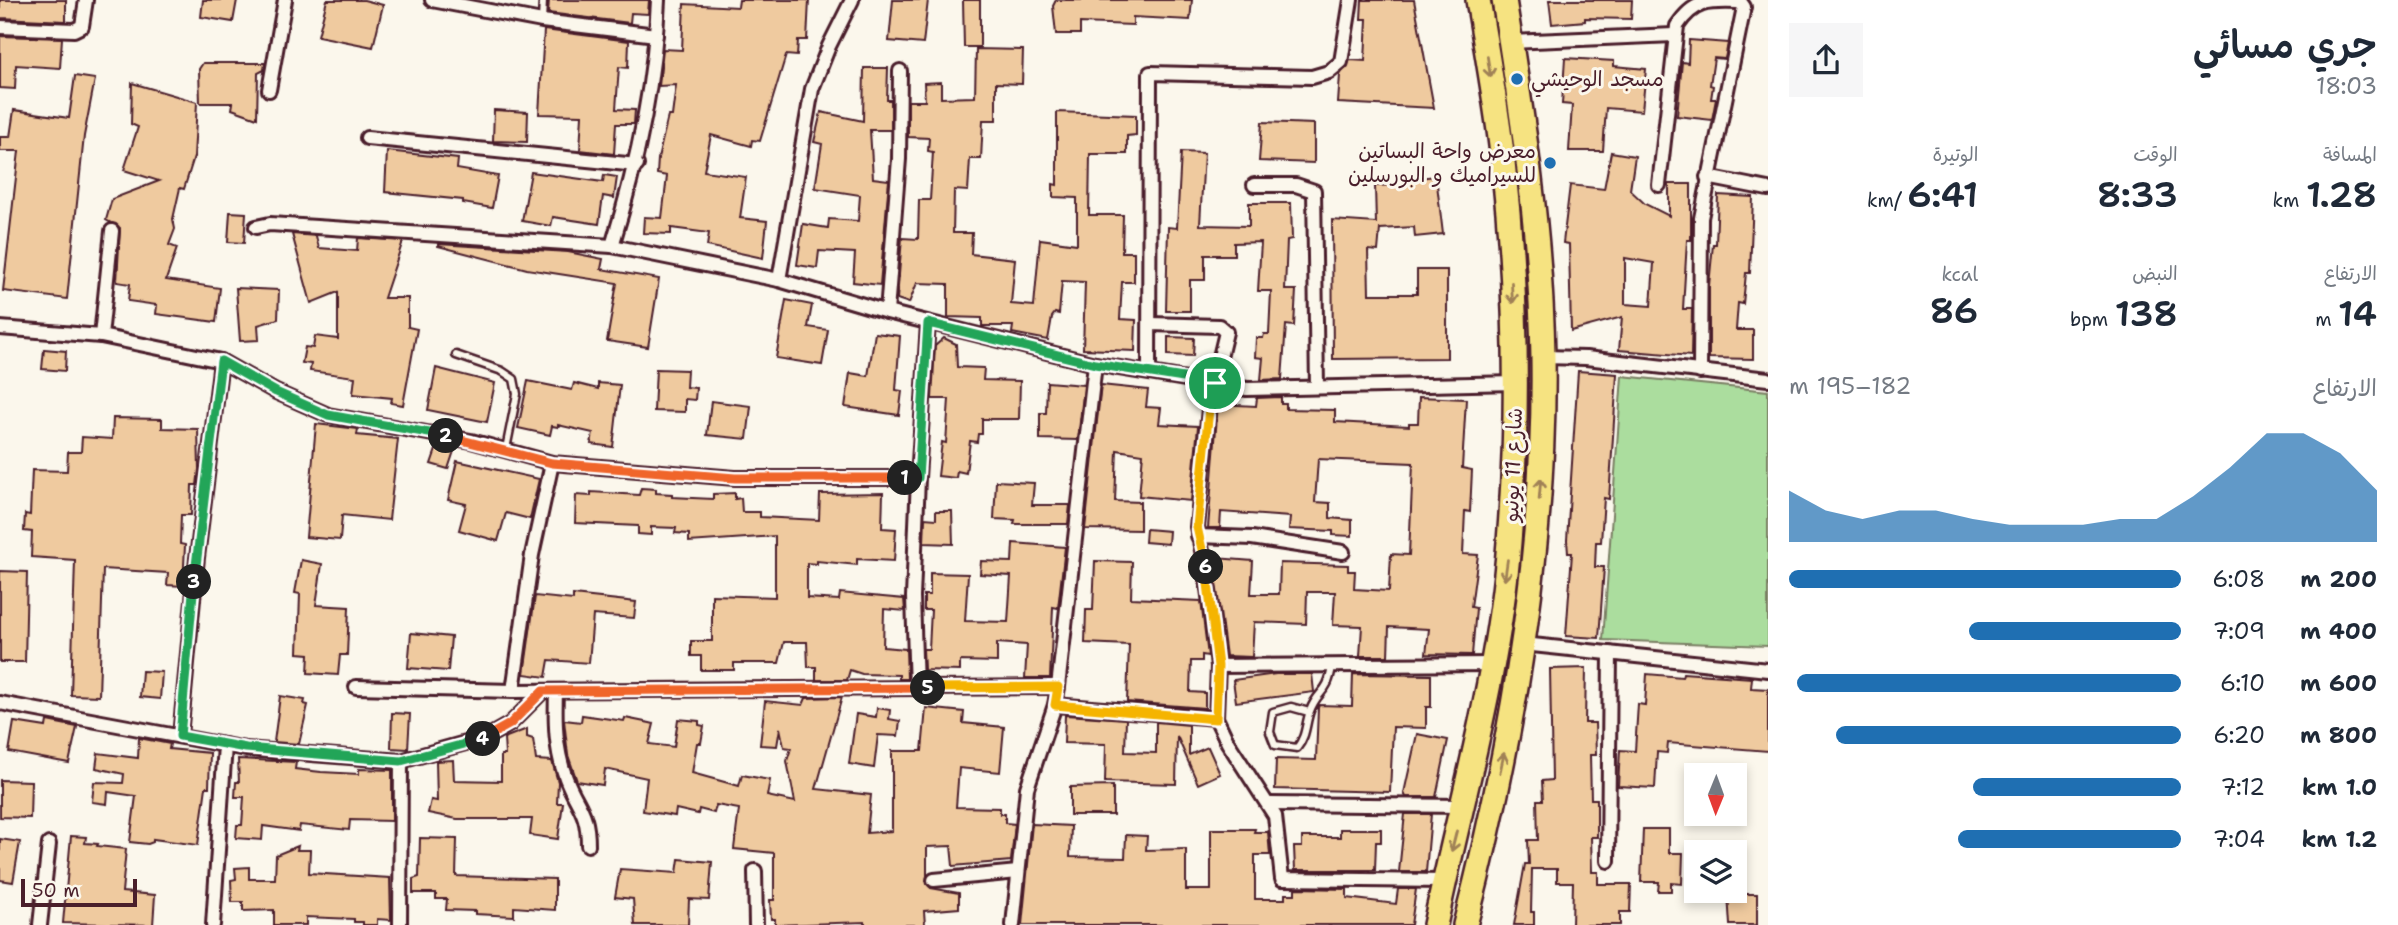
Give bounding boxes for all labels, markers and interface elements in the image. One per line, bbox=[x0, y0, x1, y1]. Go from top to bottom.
text: جري مسائي bbox=[2193, 19, 2377, 70]
button: share bbox=[1789, 23, 1863, 97]
one-way arrow bbox=[1483, 55, 1496, 78]
place label: مسجد الوحيشي bbox=[1531, 65, 1664, 98]
marker: مسجد الوحيشي bbox=[1509, 71, 1525, 87]
text: 18:03 bbox=[2316, 71, 2377, 101]
place label: معرض واحة البساتين للسيراميك و البورسلين bbox=[1348, 137, 1536, 189]
text: الوتيرة bbox=[1932, 142, 1978, 167]
text: الوقت bbox=[2133, 142, 2178, 167]
text: المسافة bbox=[2323, 142, 2377, 167]
marker: معرض واحة البساتين للسيراميك و البورسلين bbox=[1542, 155, 1558, 171]
text: 6:41 bbox=[1907, 171, 1978, 218]
text: 8:33 bbox=[2097, 171, 2178, 218]
text: 1.28 bbox=[2306, 171, 2377, 218]
text: /km bbox=[1867, 188, 1907, 213]
text: km bbox=[2273, 188, 2306, 213]
text: النبض bbox=[2132, 261, 2178, 286]
text: الارتفاع bbox=[2324, 261, 2377, 286]
text: kcal bbox=[1941, 262, 1978, 287]
one-way arrow bbox=[1505, 282, 1518, 305]
text: 86 bbox=[1930, 287, 1978, 334]
text: 138 bbox=[2115, 290, 2178, 337]
text: 14 bbox=[2338, 290, 2377, 337]
text: bpm bbox=[2070, 307, 2115, 332]
text: m bbox=[2315, 307, 2338, 332]
pin bbox=[1185, 353, 1245, 413]
icon: arrive bbox=[1196, 364, 1234, 402]
text: 182–195 m bbox=[1789, 371, 1911, 401]
text: الارتفاع bbox=[2313, 373, 2377, 403]
street label: شارع 11 يونيو bbox=[1497, 407, 1530, 524]
pin: 2 bbox=[428, 418, 464, 453]
text: 2 bbox=[439, 423, 452, 448]
pin: 1 bbox=[888, 461, 922, 496]
text: 1 bbox=[900, 465, 909, 490]
one-way arrow bbox=[1534, 478, 1547, 501]
pin: 6 bbox=[1188, 550, 1224, 584]
text: 6 bbox=[1199, 554, 1212, 579]
one-way arrow bbox=[1499, 558, 1512, 580]
pin: 3 bbox=[176, 564, 212, 600]
text: 6:08 bbox=[2212, 564, 2265, 594]
text: 200 m bbox=[2300, 564, 2377, 594]
text: 3 bbox=[187, 569, 200, 594]
text: 7:09 bbox=[2213, 616, 2265, 646]
text: 400 m bbox=[2300, 616, 2377, 646]
text: 6:10 bbox=[2220, 668, 2265, 698]
text: 600 m bbox=[2300, 668, 2377, 698]
pin: 5 bbox=[911, 670, 946, 706]
text: 5 bbox=[922, 675, 933, 700]
text: 6:20 bbox=[2213, 720, 2265, 750]
text: 800 m bbox=[2300, 720, 2377, 750]
pin: 4 bbox=[466, 722, 500, 756]
text: 4 bbox=[476, 726, 489, 751]
one-way arrow bbox=[1496, 752, 1510, 775]
north arrow bbox=[1684, 763, 1746, 826]
map controls bbox=[1684, 763, 1747, 903]
text: 7:12 bbox=[2221, 772, 2265, 802]
text: 1.0 km bbox=[2302, 772, 2377, 802]
text: 7:04 bbox=[2213, 824, 2265, 854]
text: 1.2 km bbox=[2301, 824, 2377, 854]
one-way arrow bbox=[1447, 829, 1460, 852]
button: layers bbox=[1684, 840, 1747, 903]
scale bar bbox=[21, 876, 136, 908]
text: 50 m bbox=[32, 878, 80, 903]

